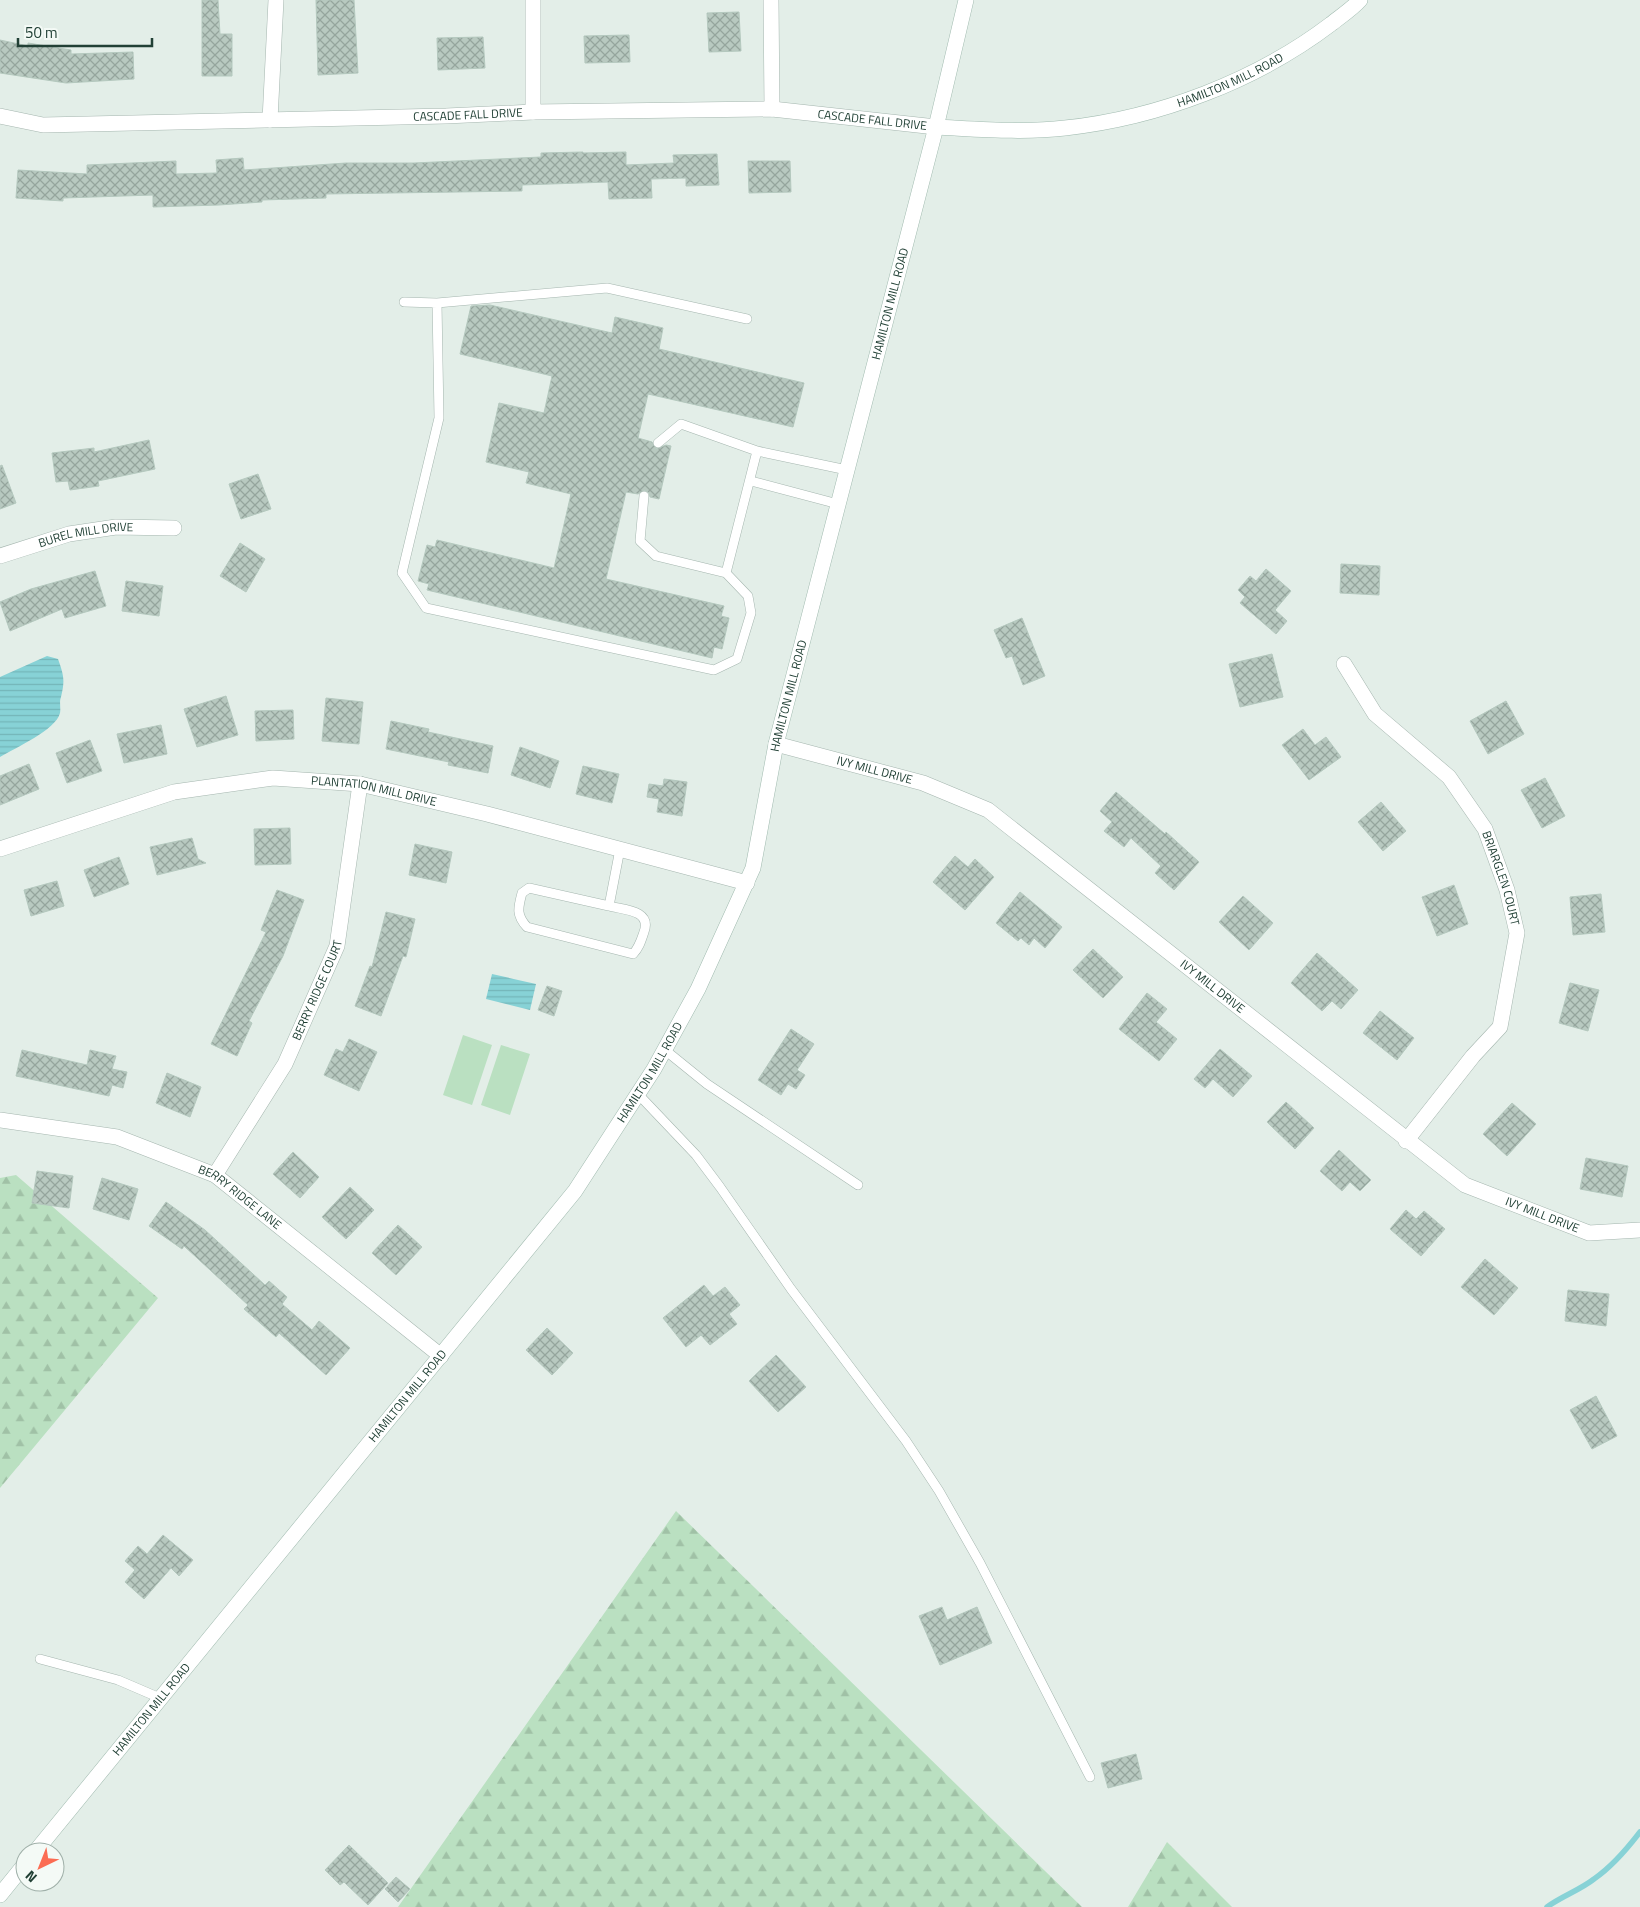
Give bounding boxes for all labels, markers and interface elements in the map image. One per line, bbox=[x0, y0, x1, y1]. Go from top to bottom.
scale bar bbox=[18, 15, 151, 47]
text: 50 m bbox=[25, 21, 58, 44]
street label: HAMILTON MILL ROAD bbox=[1174, 48, 1287, 112]
street label: CASCADE FALL DRIVE bbox=[413, 102, 524, 126]
street label: CASCADE FALL DRIVE bbox=[817, 104, 928, 135]
street label: HAMILTON MILL ROAD bbox=[866, 245, 913, 362]
street label: BUREL MILL DRIVE bbox=[36, 517, 134, 552]
street label: HAMILTON MILL ROAD bbox=[765, 637, 812, 753]
street label: IVY MILL DRIVE bbox=[835, 750, 915, 789]
street label: PLANTATION MILL DRIVE bbox=[311, 771, 439, 811]
street label: BRIARGLEN COURT bbox=[1477, 828, 1525, 928]
street label: BERRY RIDGE COURT bbox=[287, 938, 347, 1043]
street label: IVY MILL DRIVE bbox=[1176, 955, 1250, 1018]
street label: HAMILTON MILL ROAD bbox=[612, 1018, 687, 1126]
street label: BERRY RIDGE LANE bbox=[196, 1159, 286, 1234]
street label: IVY MILL DRIVE bbox=[1503, 1191, 1582, 1237]
street label: HAMILTON MILL ROAD bbox=[364, 1345, 451, 1446]
street label: HAMILTON MILL ROAD bbox=[107, 1658, 195, 1760]
north arrow bbox=[15, 1842, 65, 1892]
text: N bbox=[20, 1866, 42, 1888]

